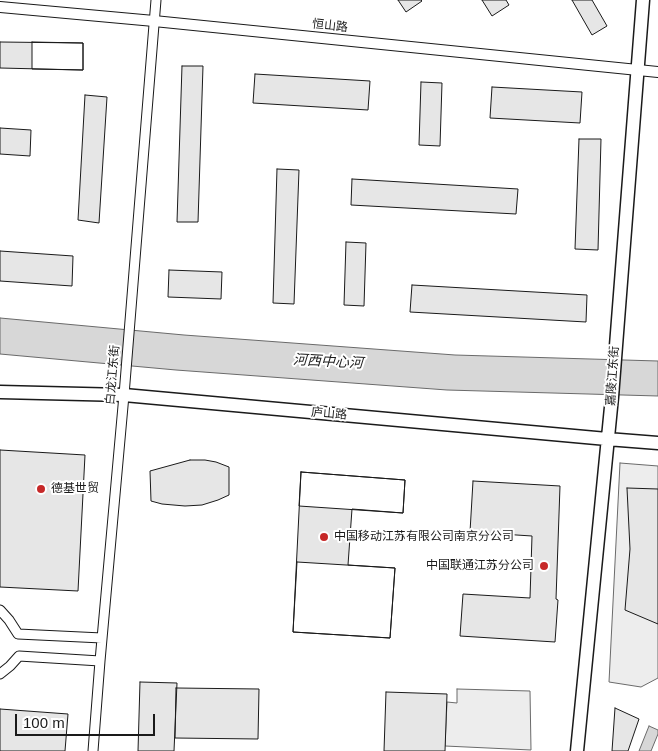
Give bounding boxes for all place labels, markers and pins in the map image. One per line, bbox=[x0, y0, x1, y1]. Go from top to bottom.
place label: 德基世贸 bbox=[51, 482, 99, 496]
marker: 德基世贸 bbox=[35, 483, 47, 495]
place label: 中国移动江苏有限公司南京分公司 bbox=[334, 530, 514, 544]
marker: 中国移动江苏有限公司南京分公司 bbox=[318, 531, 330, 543]
place label: 中国联通江苏分公司 bbox=[426, 559, 534, 573]
marker: 中国联通江苏分公司 bbox=[538, 560, 550, 572]

